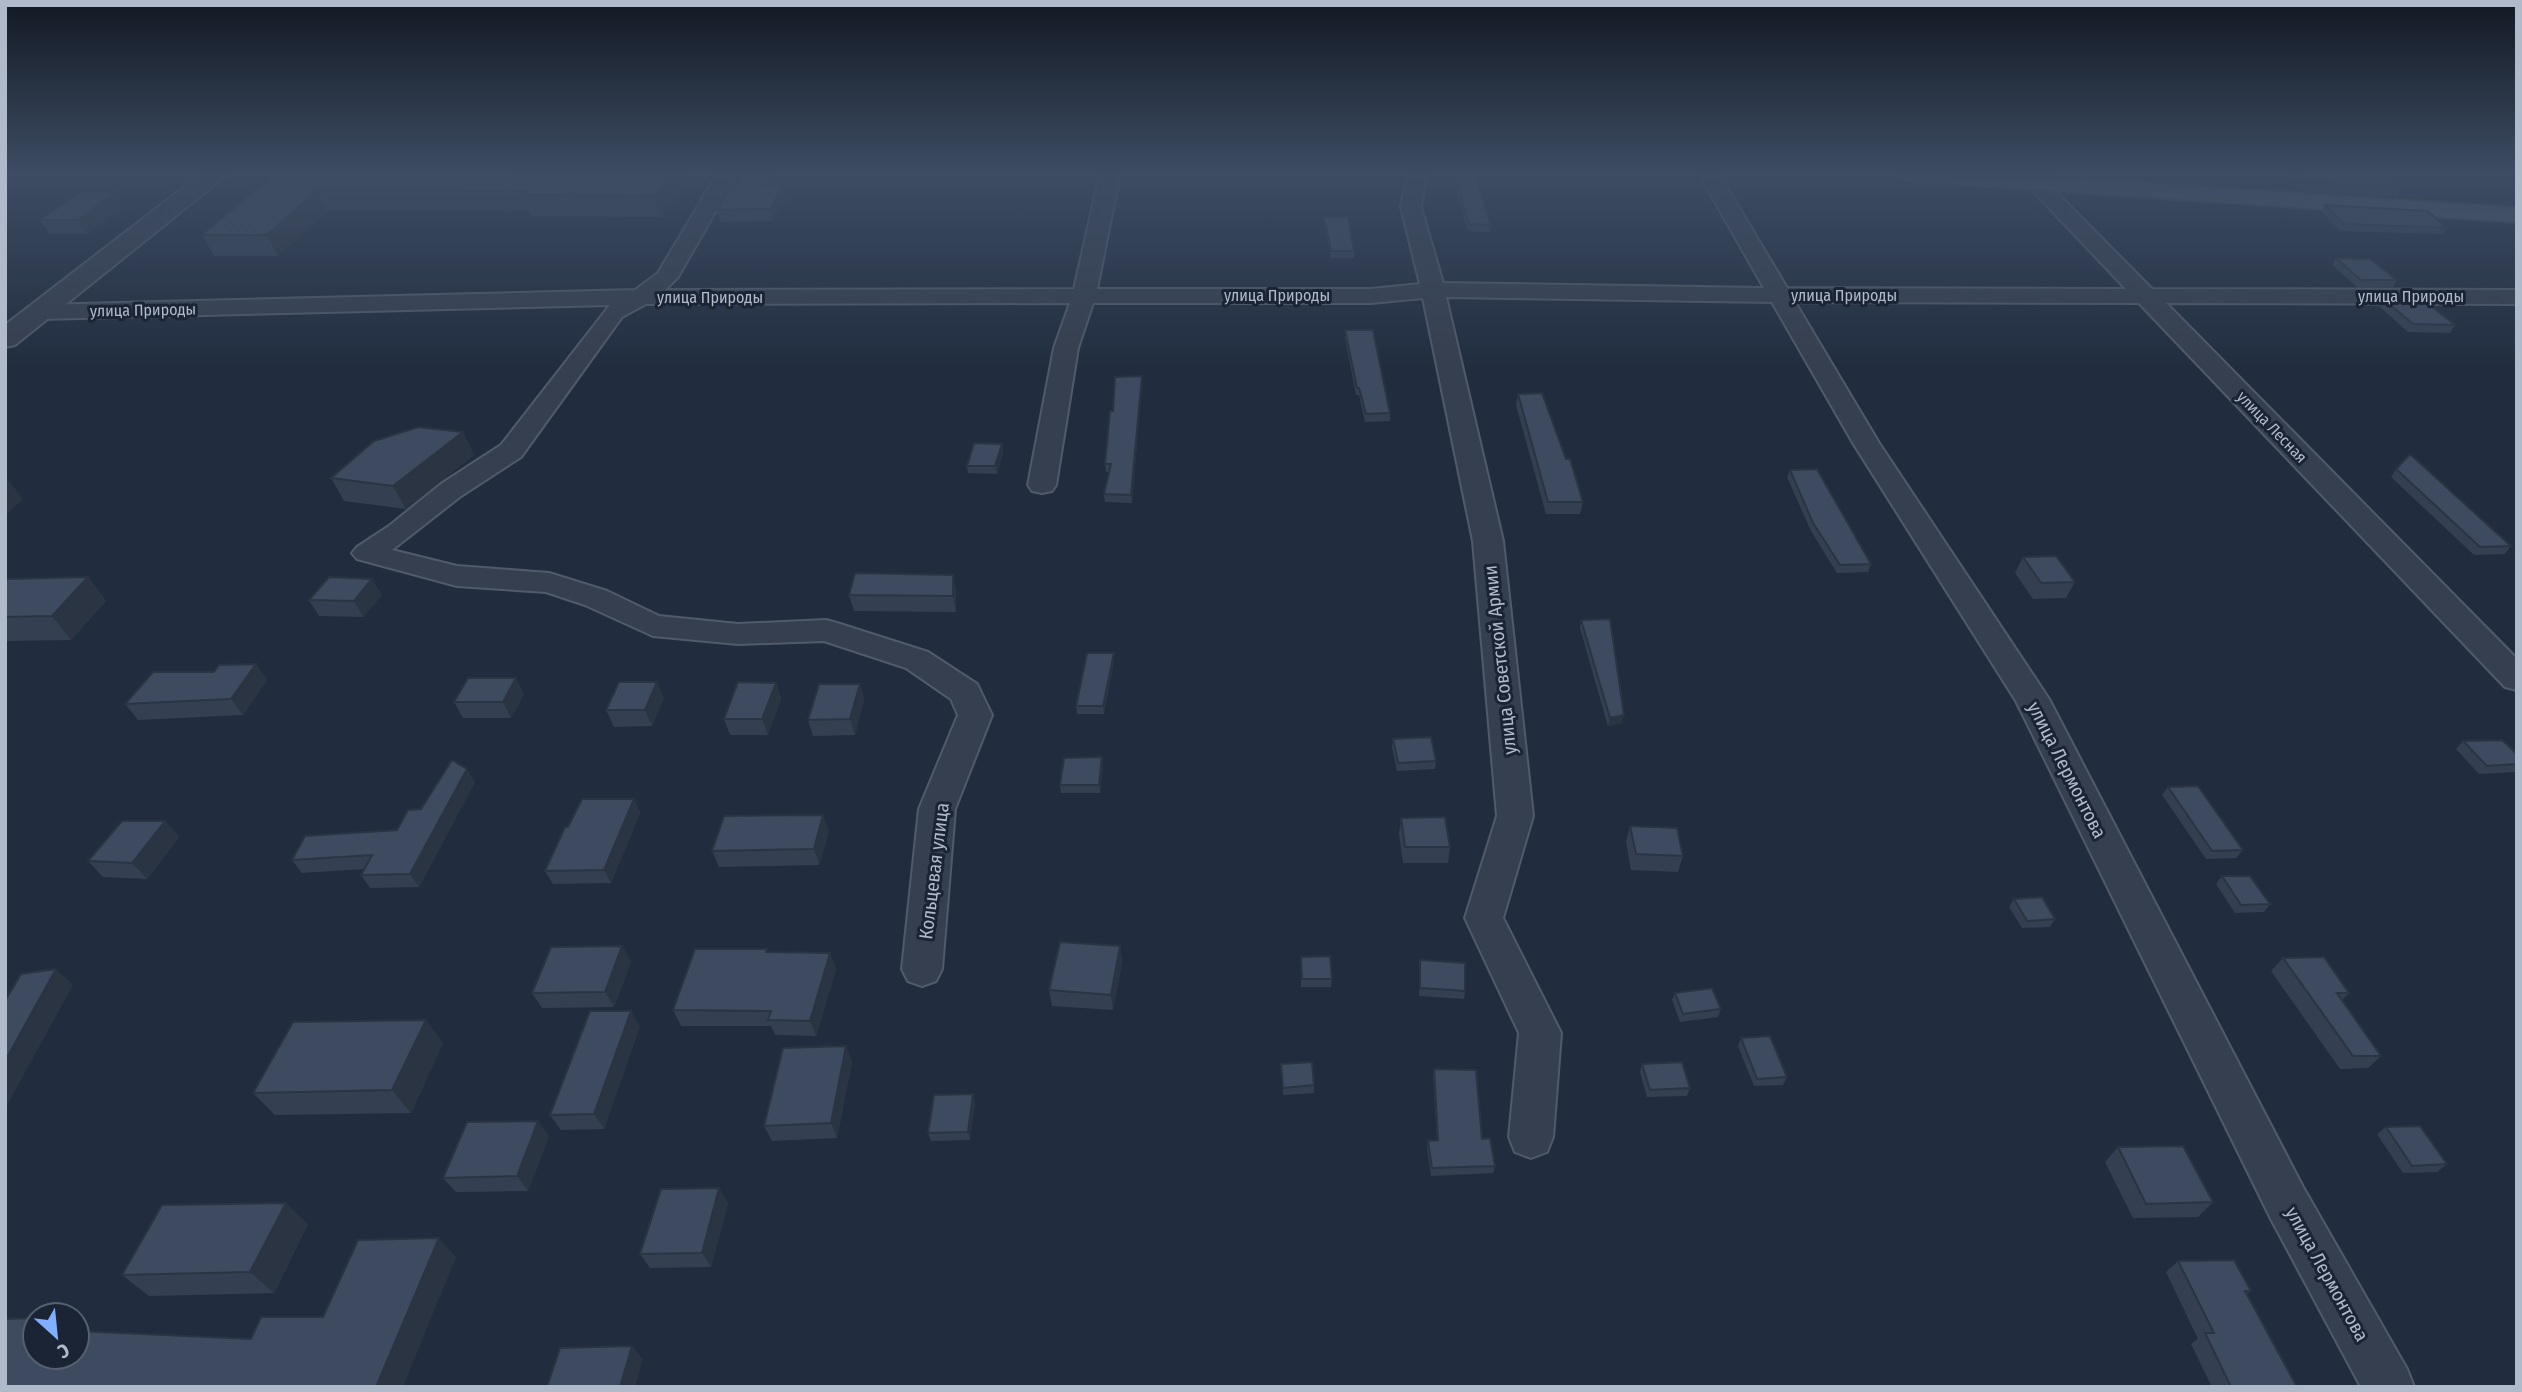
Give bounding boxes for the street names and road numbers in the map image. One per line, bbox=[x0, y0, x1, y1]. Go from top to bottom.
street label: улица Природы bbox=[1224, 286, 1330, 305]
street label: улица Природы bbox=[1791, 286, 1897, 305]
street label: улица Природы bbox=[2358, 287, 2464, 306]
street label: улица Природы bbox=[657, 288, 763, 307]
street label: улица Природы bbox=[90, 300, 196, 320]
street label: улица Лесная bbox=[2233, 387, 2311, 467]
street label: улица Советской Армии bbox=[1479, 564, 1521, 756]
street label: улица Лермонтова bbox=[2023, 698, 2111, 842]
street label: Кольцевая улица bbox=[914, 801, 954, 941]
street label: улица Лермонтова bbox=[2281, 1203, 2373, 1345]

